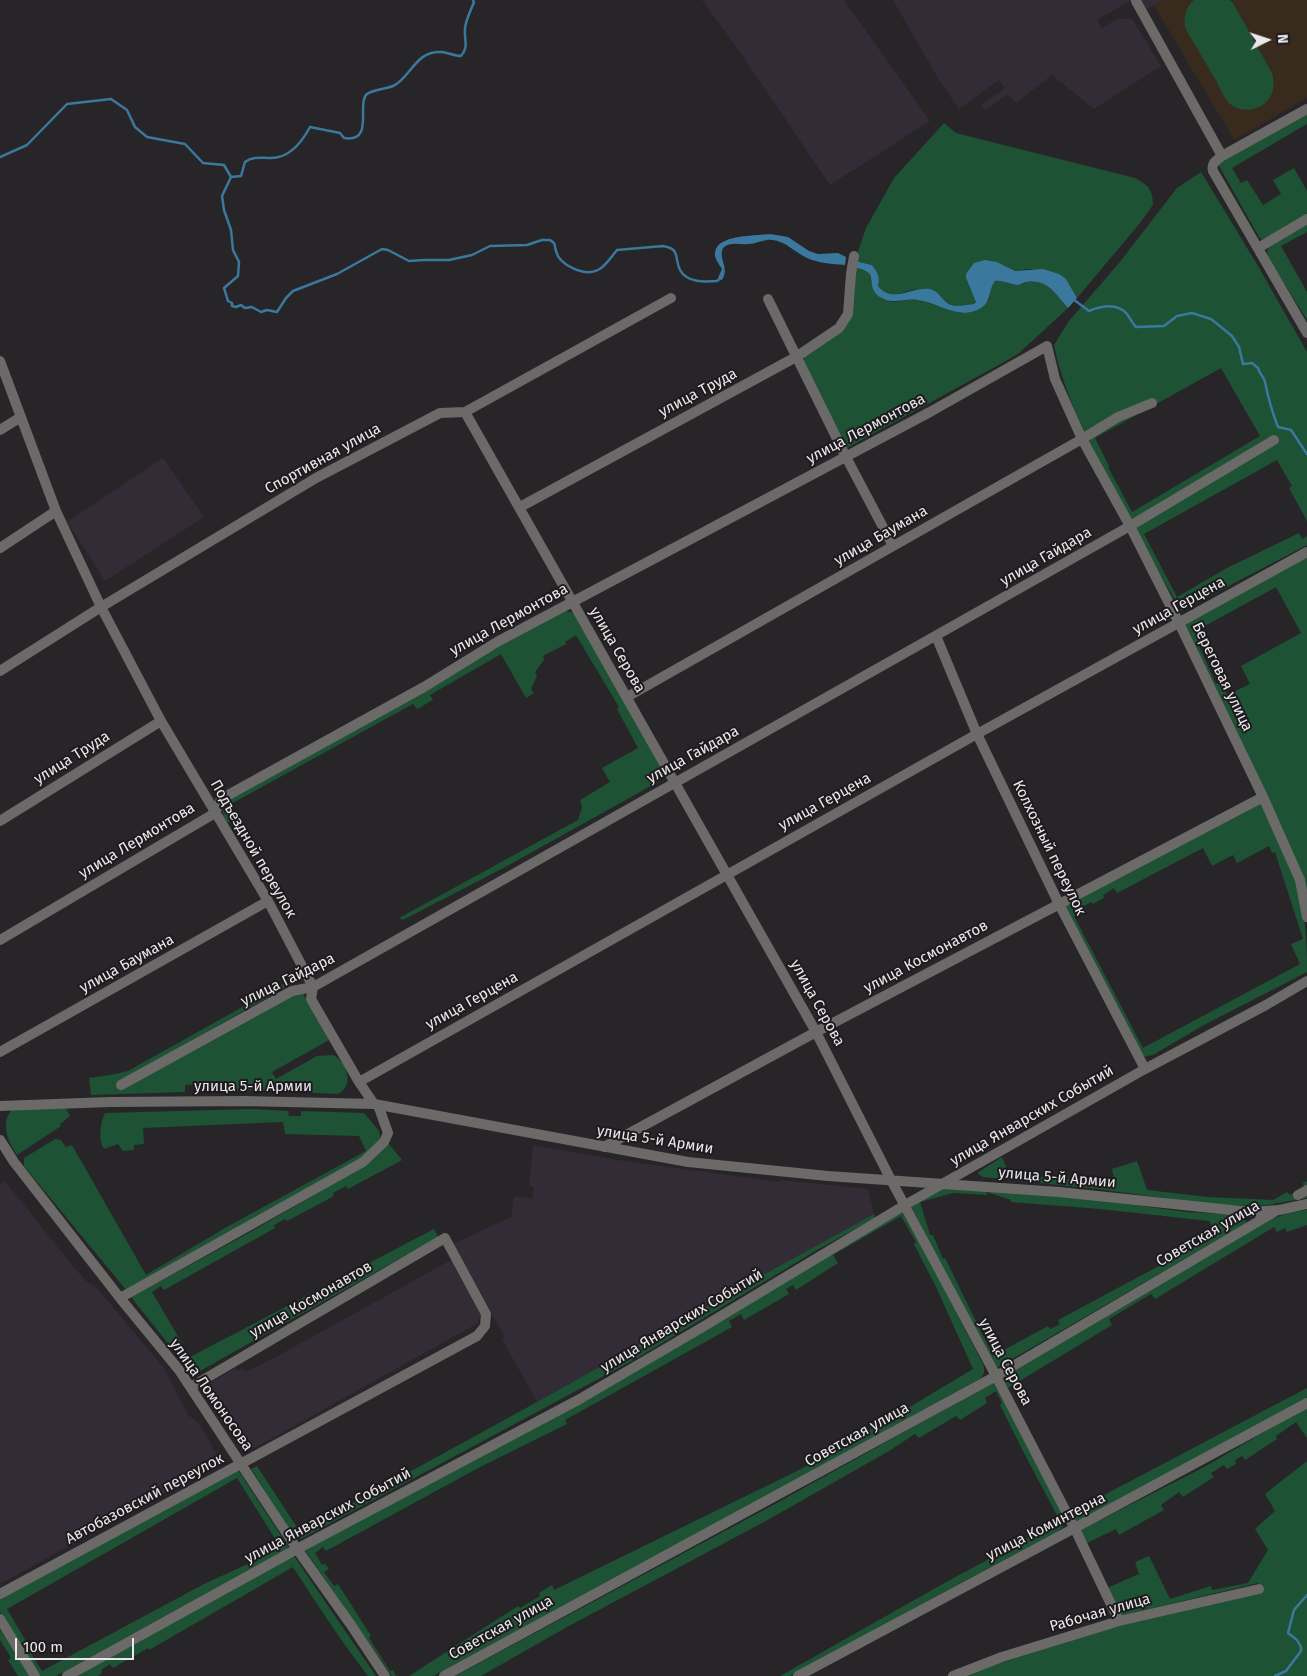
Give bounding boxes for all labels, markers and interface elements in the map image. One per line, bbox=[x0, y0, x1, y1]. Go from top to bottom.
north arrow bbox=[1242, 15, 1292, 65]
text: N bbox=[1274, 34, 1291, 44]
street label: улица Труда bbox=[656, 365, 740, 421]
street label: улица Лермонтова bbox=[803, 390, 929, 468]
street label: Спортивная улица bbox=[262, 420, 384, 498]
street label: улица Баумана bbox=[831, 502, 931, 570]
street label: улица Гайдара bbox=[997, 524, 1095, 590]
street label: улица Герцена bbox=[1130, 573, 1228, 639]
street label: улица Лермонтова bbox=[447, 580, 571, 660]
street label: улица Серова bbox=[585, 604, 649, 696]
street label: Береговая улица bbox=[1188, 619, 1256, 735]
street label: улица Гайдара bbox=[644, 722, 742, 788]
street label: улица Труда bbox=[31, 728, 113, 788]
street label: улица Герцена bbox=[776, 769, 874, 835]
street label: Подъездной переулок bbox=[206, 777, 300, 921]
street label: Колхозный переулок bbox=[1008, 777, 1090, 919]
street label: улица Лермонтова bbox=[76, 799, 198, 883]
street label: улица Космонавтов bbox=[861, 917, 991, 997]
street label: улица Баумана bbox=[77, 931, 177, 997]
street label: улица Гайдара bbox=[238, 949, 338, 1011]
street label: улица Серова bbox=[786, 957, 848, 1049]
street label: улица Герцена bbox=[423, 968, 521, 1034]
street label: улица Январских Событий bbox=[947, 1062, 1117, 1170]
street label: улица 5-й Армии bbox=[194, 1078, 312, 1096]
street label: улица 5-й Армии bbox=[595, 1122, 715, 1158]
street label: улица 5-й Армии bbox=[998, 1164, 1116, 1192]
street label: Советская улица bbox=[1153, 1197, 1263, 1271]
street label: улица Космонавтов bbox=[247, 1258, 375, 1342]
street label: улица Январских Событий bbox=[598, 1265, 766, 1377]
street label: улица Серова bbox=[974, 1315, 1036, 1409]
street label: улица Ломоносова bbox=[165, 1335, 257, 1455]
street label: Советская улица bbox=[802, 1399, 912, 1471]
street label: Автобазовский переулок bbox=[63, 1450, 227, 1548]
street label: улица Январских Событий bbox=[242, 1464, 414, 1568]
street label: улица Коминтерна bbox=[983, 1489, 1109, 1565]
street label: Рабочая улица bbox=[1048, 1590, 1152, 1636]
street label: Советская улица bbox=[446, 1592, 556, 1664]
scale bar bbox=[18, 1628, 136, 1660]
text: 100 m bbox=[23, 1638, 63, 1656]

